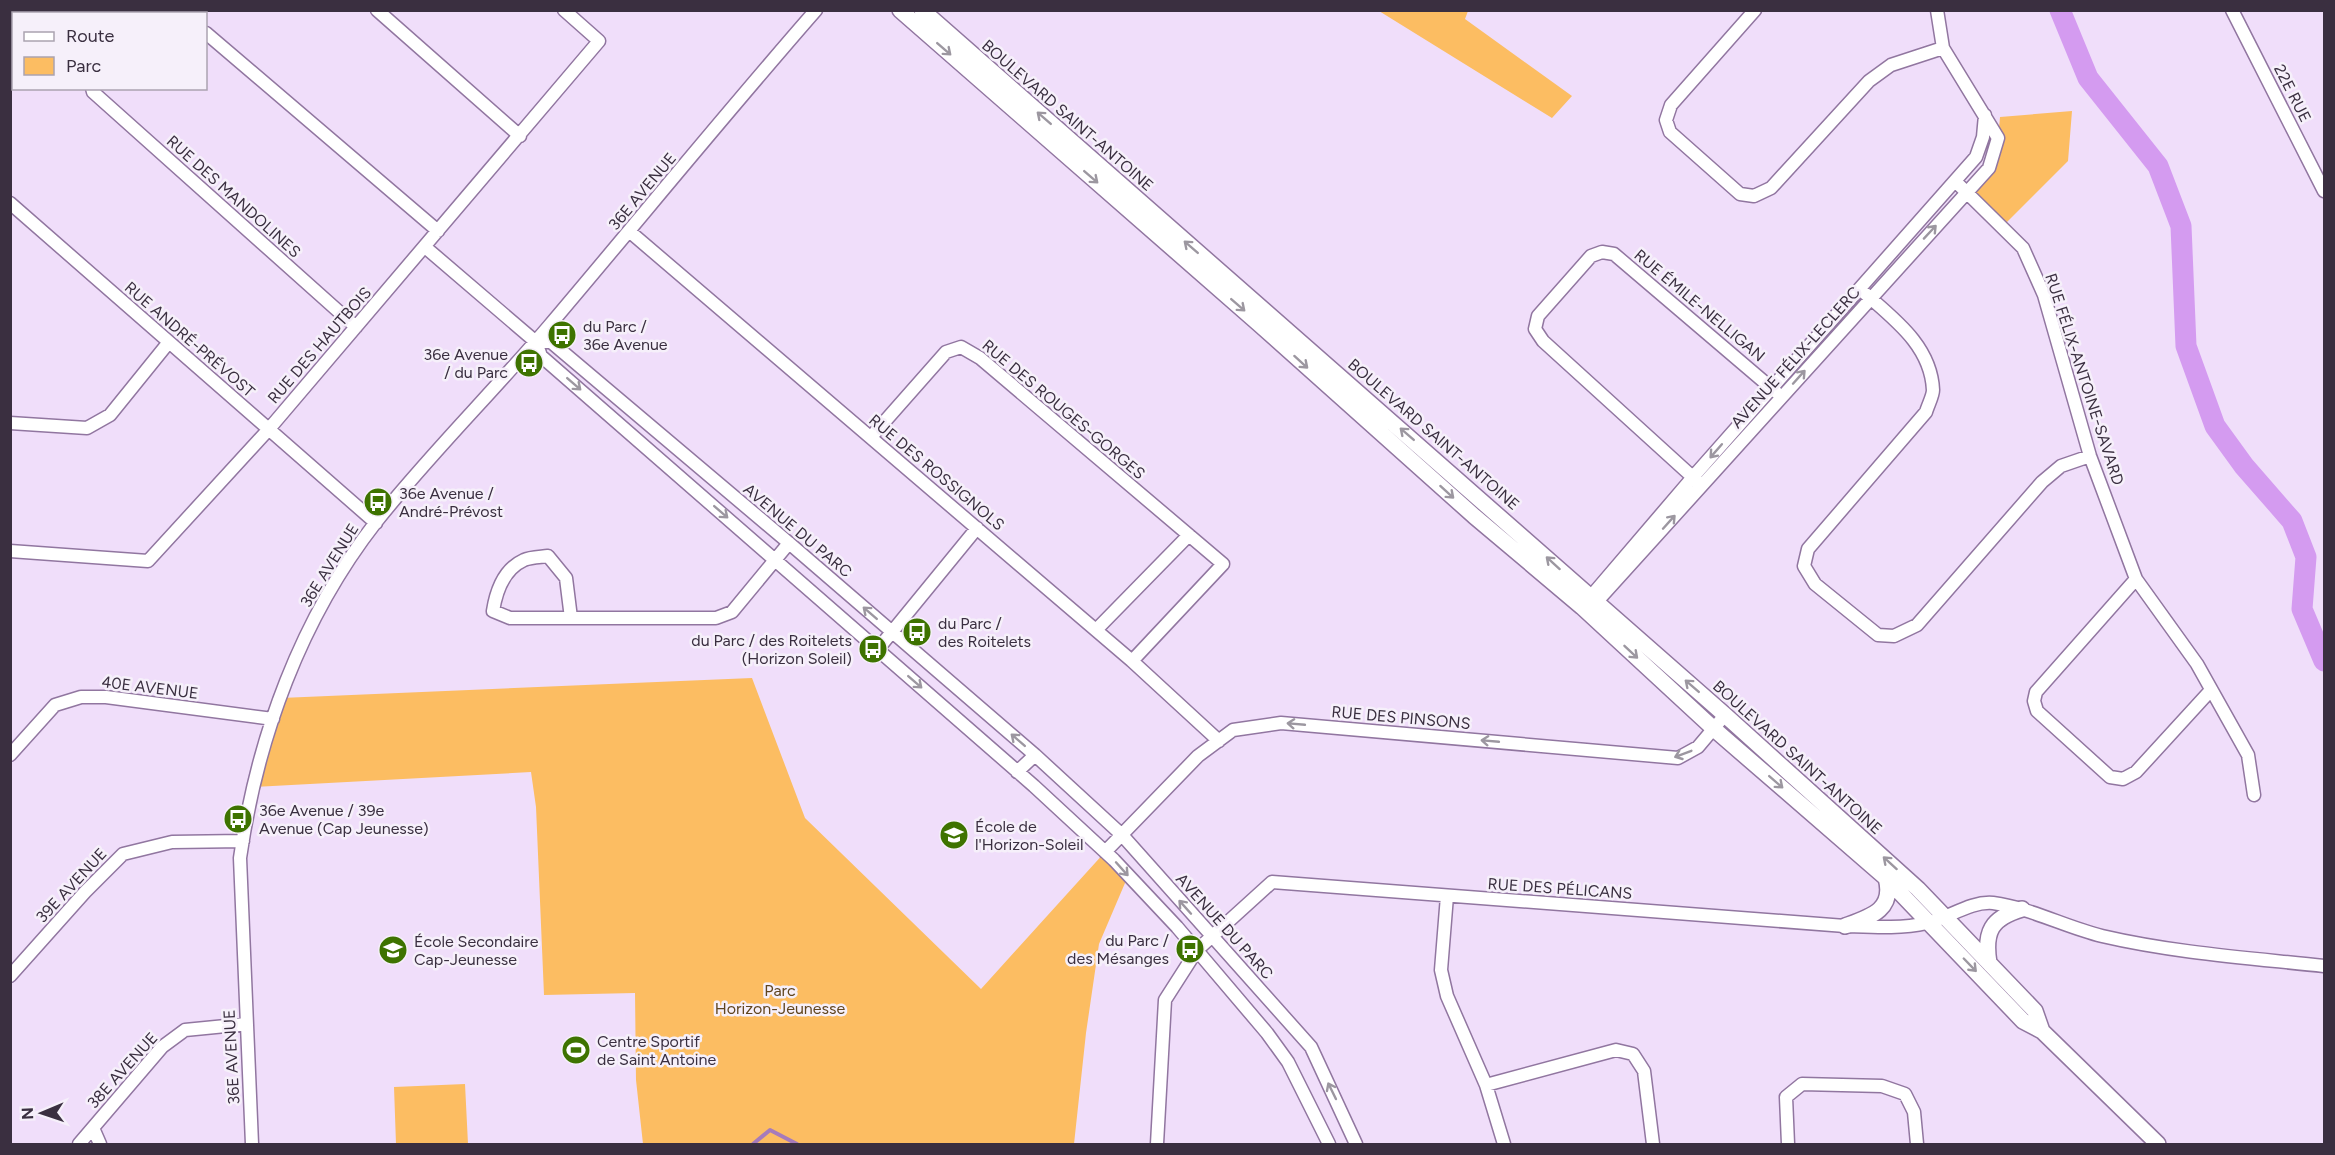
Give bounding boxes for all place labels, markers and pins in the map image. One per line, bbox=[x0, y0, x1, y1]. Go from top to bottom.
place label: du Parc / 36e Avenue bbox=[583, 317, 668, 354]
bus stop icon: du Parc / 36e Avenue bbox=[546, 319, 578, 351]
place label: 36e Avenue / du Parc bbox=[423, 345, 508, 382]
bus stop icon: 36e Avenue / du Parc bbox=[513, 347, 545, 379]
place label: 36e Avenue / André-Prévost bbox=[399, 484, 503, 521]
bus stop icon: 36e Avenue / André-Prévost bbox=[362, 486, 394, 518]
place label: du Parc / des Roitelets bbox=[938, 614, 1031, 651]
bus stop icon: du Parc / des Roitelets bbox=[901, 616, 933, 648]
place label: du Parc / des Roitelets (Horizon Soleil) bbox=[691, 631, 852, 668]
bus stop icon: du Parc / des Roitelets (Horizon Soleil) bbox=[857, 633, 889, 665]
place label: 36e Avenue / 39e Avenue (Cap Jeunesse) bbox=[259, 801, 429, 838]
bus stop icon: 36e Avenue / 39e Avenue (Cap Jeunesse) bbox=[222, 803, 254, 835]
place label: École de l'Horizon-Soleil bbox=[975, 817, 1083, 854]
school or university icon: École de l'Horizon-Soleil bbox=[938, 819, 970, 851]
place label: du Parc / des Mésanges bbox=[1067, 931, 1169, 968]
place label: École Secondaire Cap-Jeunesse bbox=[414, 932, 539, 969]
bus stop icon: du Parc / des Mésanges bbox=[1174, 933, 1206, 965]
school or university icon: École Secondaire Cap-Jeunesse bbox=[377, 934, 409, 966]
place label: Centre Sportif de Saint Antoine bbox=[597, 1032, 716, 1069]
sports icon: Centre Sportif de Saint Antoine bbox=[560, 1034, 592, 1066]

